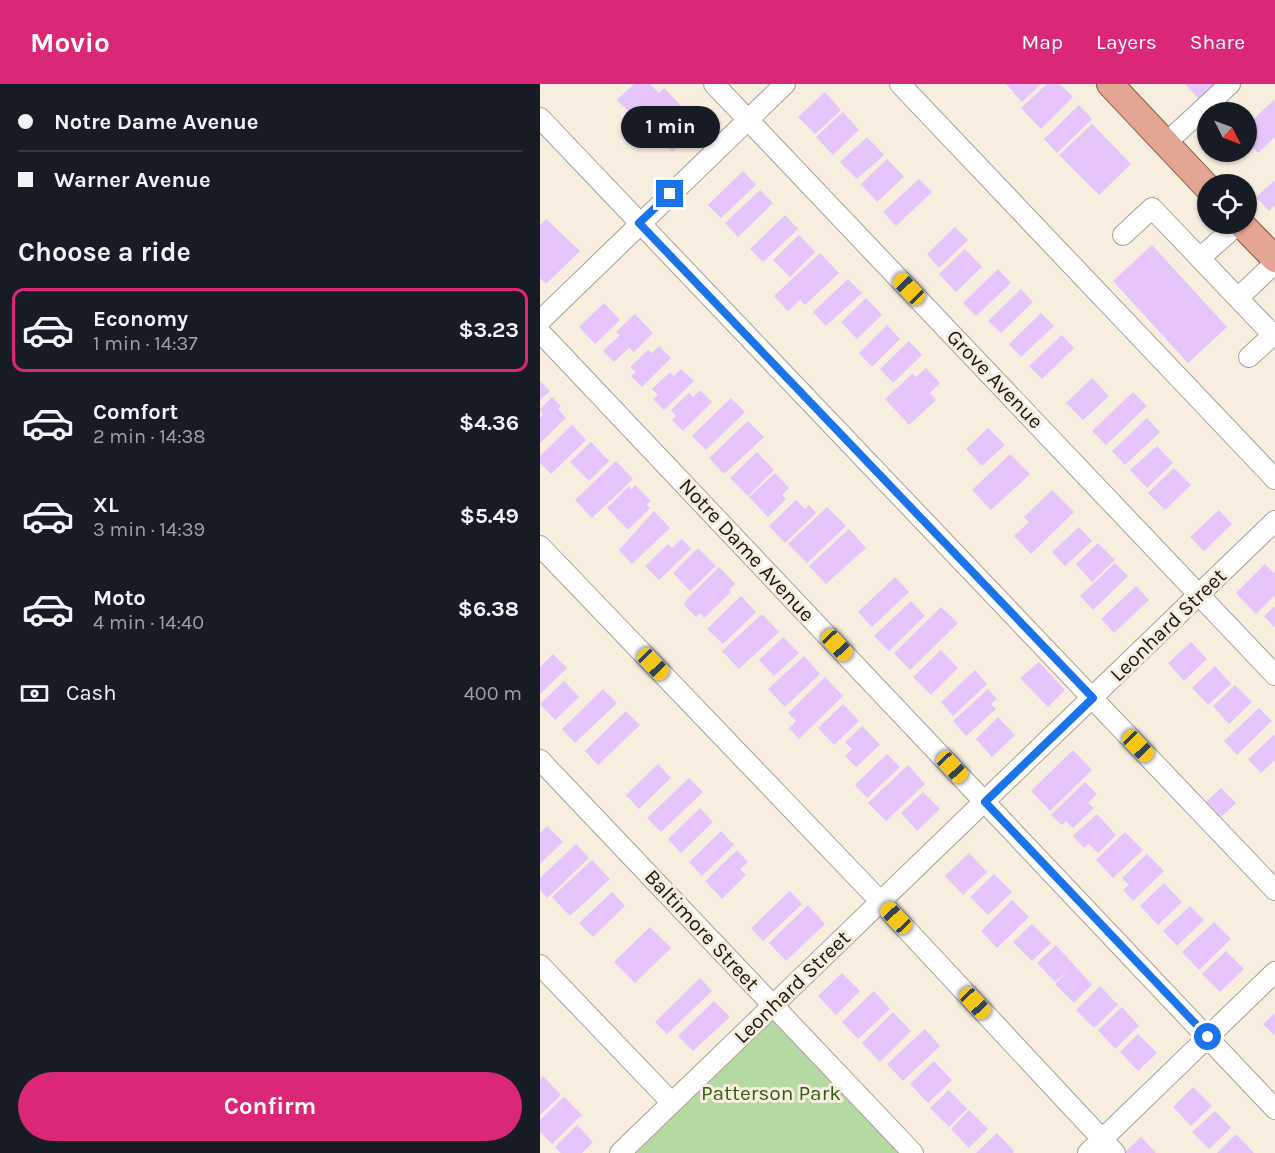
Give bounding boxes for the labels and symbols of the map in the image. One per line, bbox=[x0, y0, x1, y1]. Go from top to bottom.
north arrow bbox=[1197, 102, 1257, 162]
callout: 1 min bbox=[620, 107, 720, 149]
route end bbox=[656, 180, 683, 207]
car bbox=[890, 270, 928, 308]
street label: Grove Avenue bbox=[942, 325, 1048, 433]
street label: Notre Dame Avenue bbox=[674, 473, 820, 627]
street label: Leonhard Street bbox=[1105, 564, 1231, 686]
car bbox=[818, 626, 856, 664]
car bbox=[634, 645, 672, 683]
car bbox=[1119, 727, 1157, 765]
car bbox=[933, 748, 971, 786]
street label: Baltimore Street bbox=[640, 864, 764, 996]
car bbox=[877, 899, 915, 937]
street label: Leonhard Street bbox=[729, 926, 855, 1048]
car bbox=[956, 984, 994, 1022]
route start bbox=[1194, 1023, 1221, 1050]
park label: Patterson Park bbox=[701, 1081, 841, 1105]

